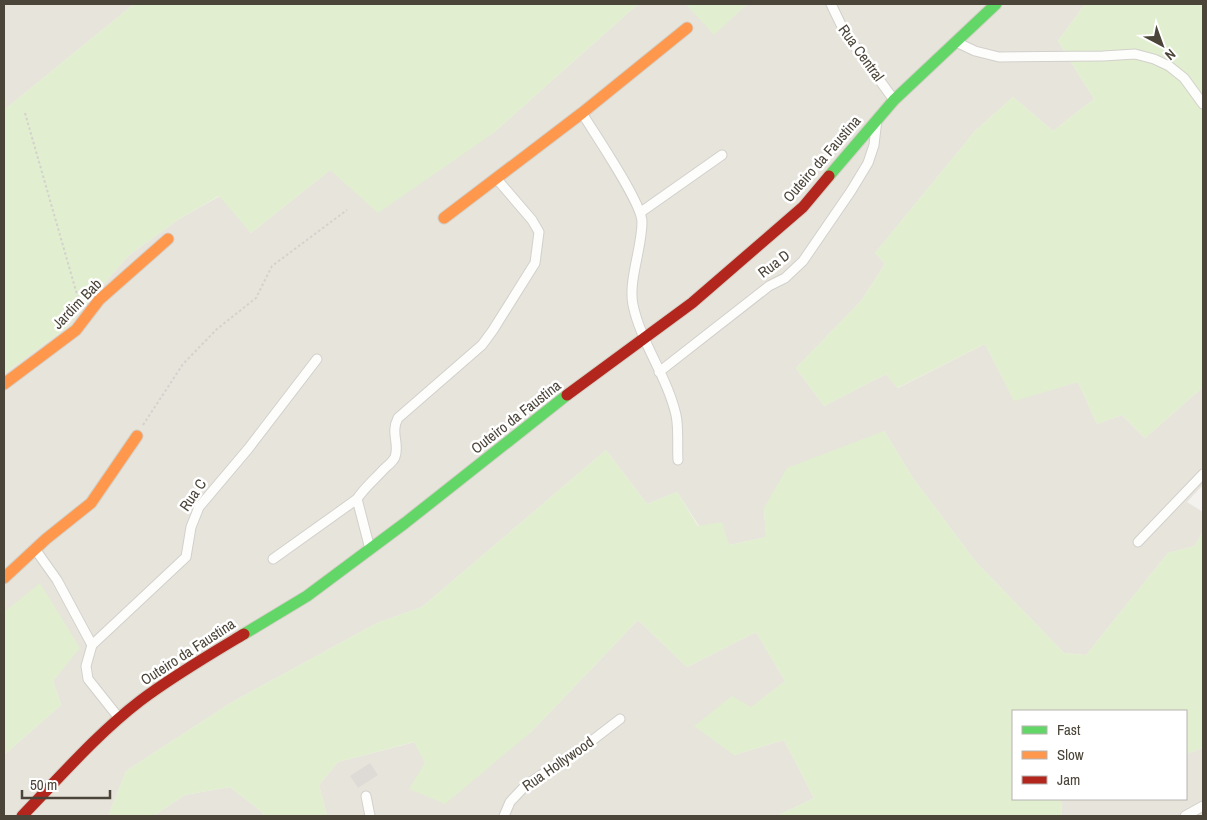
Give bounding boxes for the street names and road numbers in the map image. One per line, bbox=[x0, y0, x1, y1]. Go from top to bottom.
street label: Rua Central bbox=[834, 20, 889, 85]
street label: Outeiro da Faustina bbox=[778, 111, 865, 207]
street label: Rua D bbox=[753, 245, 794, 282]
street label: Jardim Bab bbox=[47, 274, 106, 334]
street label: Outeiro da Faustina bbox=[466, 375, 565, 458]
street label: Rua C bbox=[174, 474, 211, 515]
street label: Outeiro da Faustina bbox=[136, 613, 239, 690]
street label: Rua Hollywood bbox=[518, 731, 598, 796]

